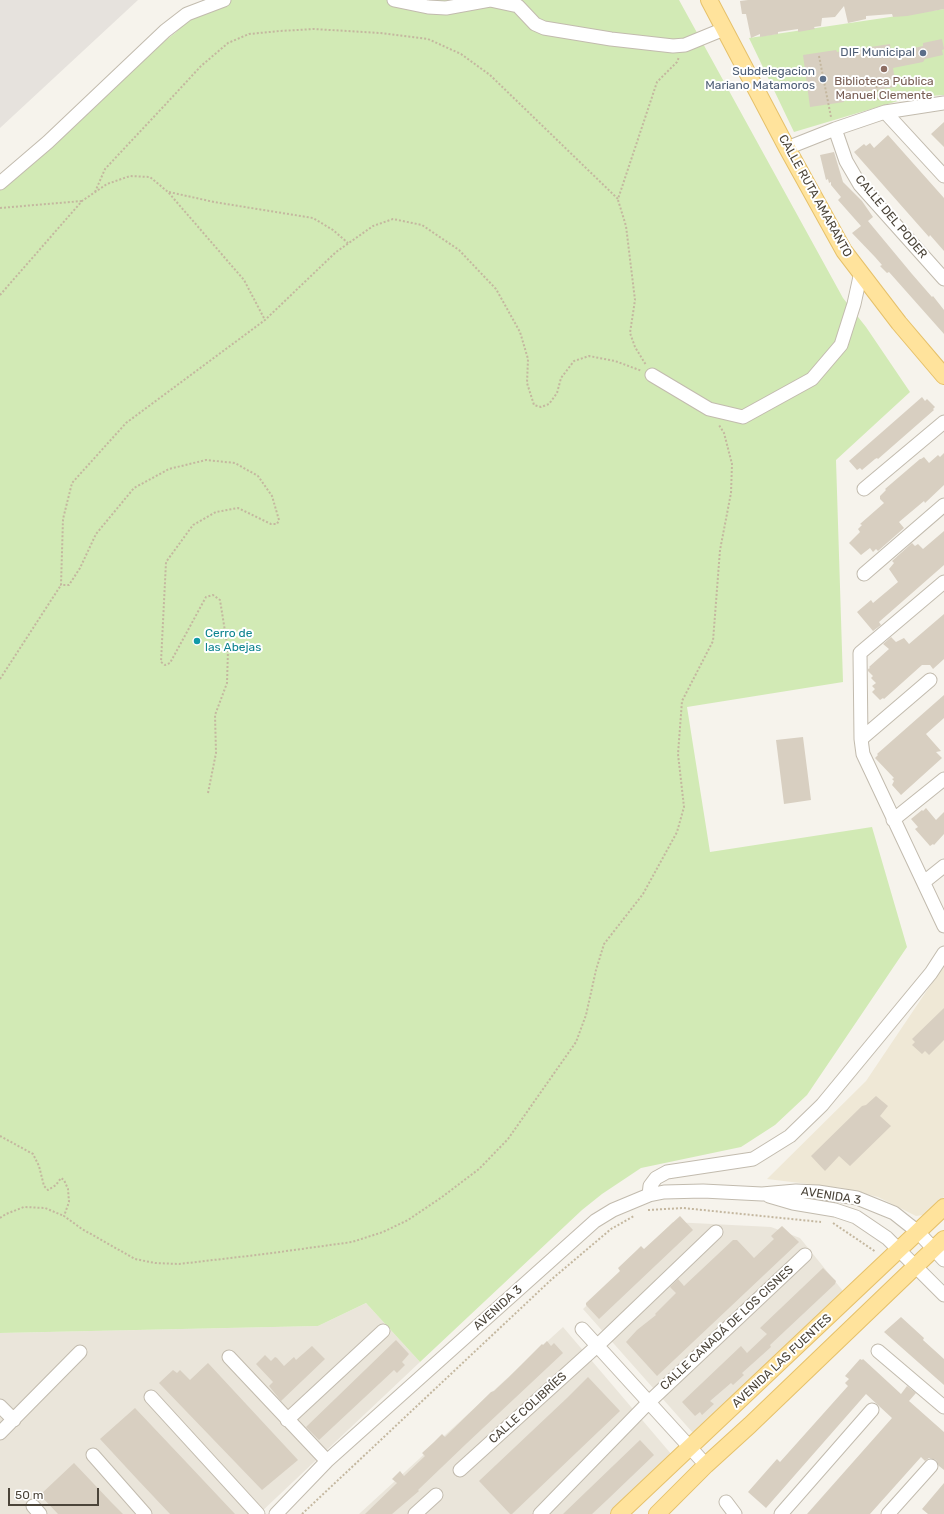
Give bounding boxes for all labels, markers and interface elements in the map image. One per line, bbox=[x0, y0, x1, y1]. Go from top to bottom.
place label: DIF Municipal bbox=[840, 46, 915, 60]
marker: DIF Municipal bbox=[918, 48, 928, 58]
marker: Biblioteca Pública Manuel Clemente bbox=[879, 64, 889, 74]
place label: Subdelegacion Mariano Matamoros bbox=[705, 65, 815, 93]
marker: Subdelegacion Mariano Matamoros bbox=[818, 74, 828, 84]
place label: Biblioteca Pública Manuel Clemente bbox=[834, 75, 934, 103]
street label: CALLE RUTA AMARANTO bbox=[775, 132, 855, 260]
street label: CALLE DEL PODER bbox=[852, 172, 930, 262]
place label: Cerro de las Abejas bbox=[205, 627, 261, 655]
marker: Cerro de las Abejas bbox=[192, 636, 202, 646]
street label: AVENIDA 3 bbox=[800, 1184, 862, 1208]
street label: CALLE CANADÁ DE LOS CISNES bbox=[658, 1263, 796, 1393]
street label: AVENIDA 3 bbox=[471, 1282, 525, 1334]
street label: AVENIDA LAS FUENTES bbox=[729, 1311, 835, 1411]
street label: CALLE COLIBRÍES bbox=[486, 1369, 570, 1447]
scale bar bbox=[10, 1480, 101, 1506]
text: 50 m bbox=[15, 1488, 43, 1502]

